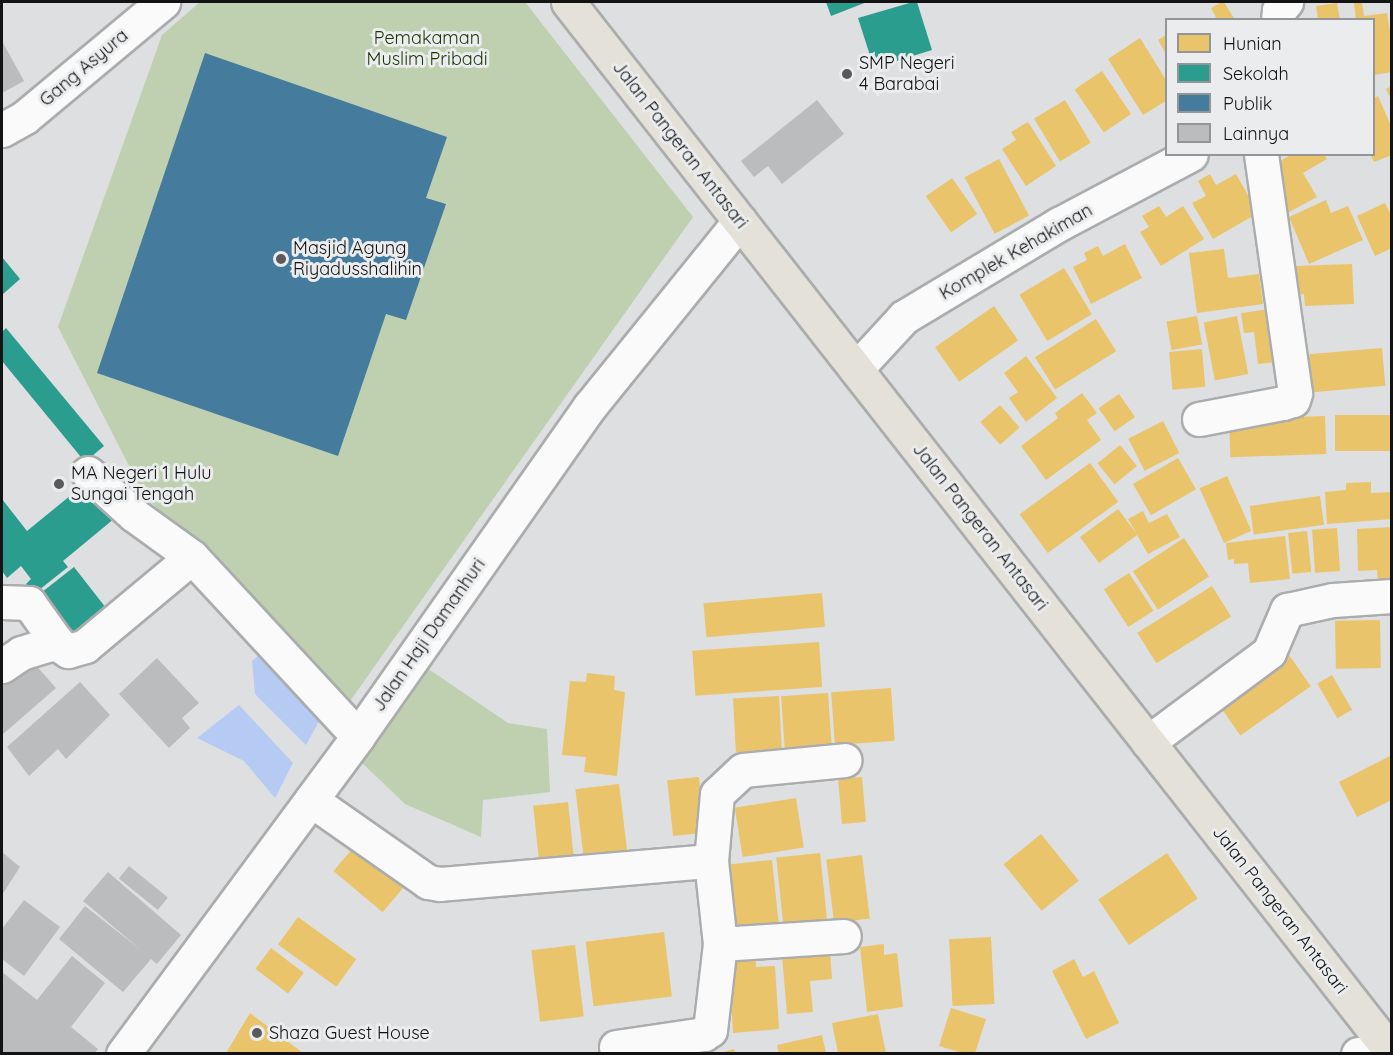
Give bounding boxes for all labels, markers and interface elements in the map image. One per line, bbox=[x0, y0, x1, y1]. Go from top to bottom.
legend bbox=[1165, 18, 1375, 156]
street label: Gang Asyura bbox=[36, 25, 132, 111]
park label: Pemakaman Muslim Pribadi bbox=[367, 28, 487, 70]
text: Hunian bbox=[1223, 32, 1282, 55]
place label: SMP Negeri 4 Barabai bbox=[859, 53, 955, 96]
street label: Jalan Pangeran Antasari bbox=[608, 57, 752, 233]
text: Sekolah bbox=[1223, 62, 1289, 85]
marker: SMP Negeri 4 Barabai bbox=[840, 67, 854, 81]
text: Publik bbox=[1223, 92, 1272, 115]
text: Lainnya bbox=[1223, 122, 1289, 145]
street label: Komplek Kehakiman bbox=[936, 199, 1096, 305]
place label: Masjid Agung Riyadusshalihin bbox=[293, 238, 422, 280]
marker: Masjid Agung Riyadusshalihin bbox=[274, 252, 288, 266]
street label: Jalan Pangeran Antasari bbox=[908, 439, 1052, 615]
place label: MA Negeri 1 Hulu Sungai Tengah bbox=[71, 463, 211, 506]
marker: MA Negeri 1 Hulu Sungai Tengah bbox=[52, 477, 66, 491]
street label: Jalan Haji Damanhuri bbox=[368, 554, 490, 716]
street label: Jalan Pangeran Antasari bbox=[1208, 822, 1352, 998]
place label: Shaza Guest House bbox=[269, 1022, 430, 1044]
marker: Shaza Guest House bbox=[250, 1026, 264, 1040]

